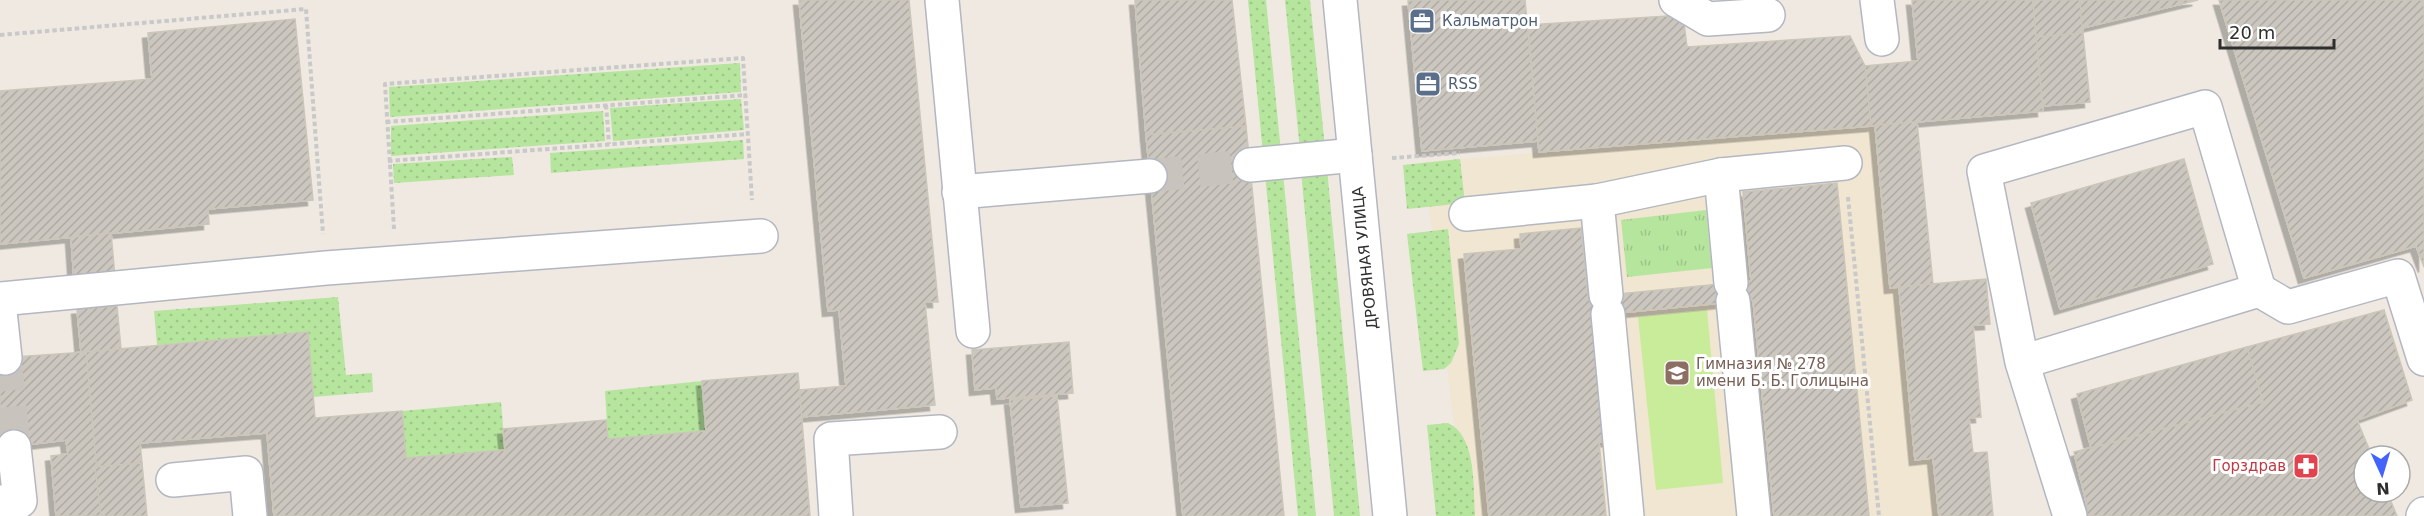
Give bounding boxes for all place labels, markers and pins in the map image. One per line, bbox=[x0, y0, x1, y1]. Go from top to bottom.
office icon: Кальматрон bbox=[1407, 6, 1437, 36]
place label: Кальматрон bbox=[1442, 12, 1538, 30]
office icon: RSS bbox=[1413, 69, 1443, 99]
place label: RSS bbox=[1448, 75, 1477, 93]
place label: Гимназия № 278 имени Б. Б. Голицына bbox=[1696, 355, 1869, 390]
school or university icon: Гимназия № 278 имени Б. Б. Голицына bbox=[1662, 358, 1692, 388]
pharmacy icon: Горздрав bbox=[2291, 451, 2321, 481]
place label: Горздрав bbox=[2212, 457, 2286, 475]

